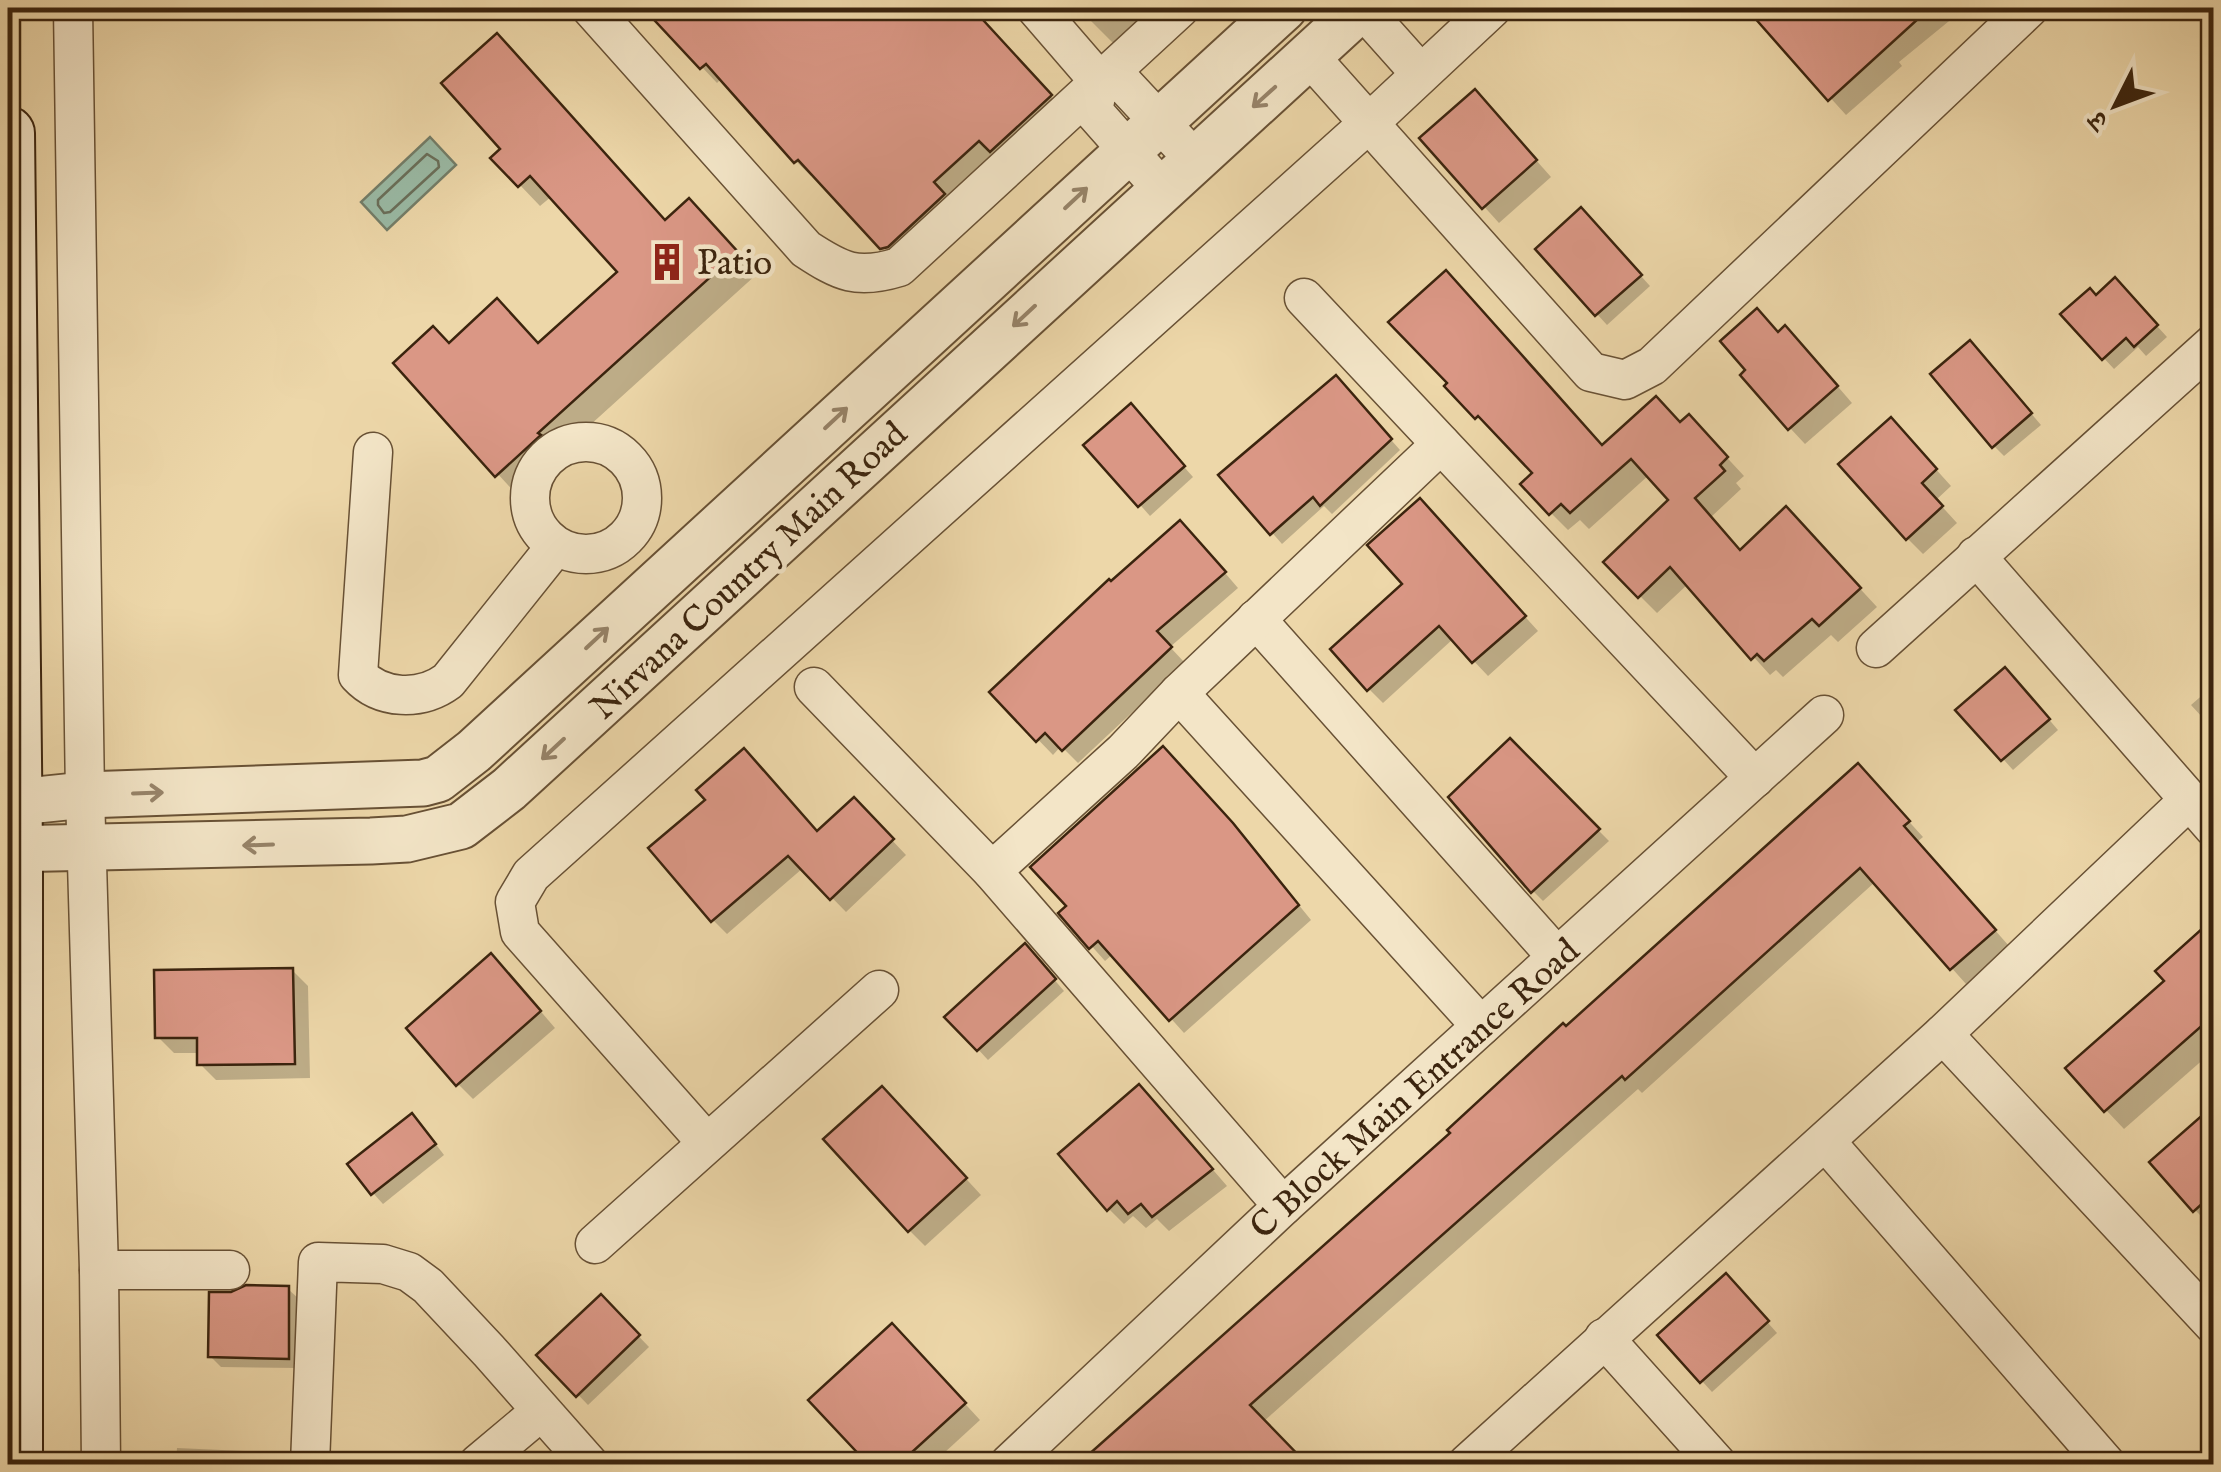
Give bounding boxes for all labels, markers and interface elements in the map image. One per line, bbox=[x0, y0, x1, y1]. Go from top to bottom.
north arrow bbox=[2066, 55, 2166, 155]
one-way arrow bbox=[1252, 85, 1276, 109]
text: उ bbox=[2080, 102, 2118, 139]
one-way arrow bbox=[1063, 187, 1088, 210]
building icon: Patio bbox=[646, 241, 688, 283]
place label: Patio bbox=[697, 242, 772, 287]
one-way arrow bbox=[1012, 304, 1037, 327]
one-way arrow bbox=[824, 406, 848, 430]
street label: Nirvana Country Main Road bbox=[582, 413, 918, 731]
one-way arrow bbox=[584, 627, 609, 650]
one-way arrow bbox=[540, 737, 566, 761]
one-way arrow bbox=[131, 783, 163, 802]
one-way arrow bbox=[242, 835, 274, 854]
street label: C Block Main Entrance Road bbox=[1241, 930, 1590, 1250]

